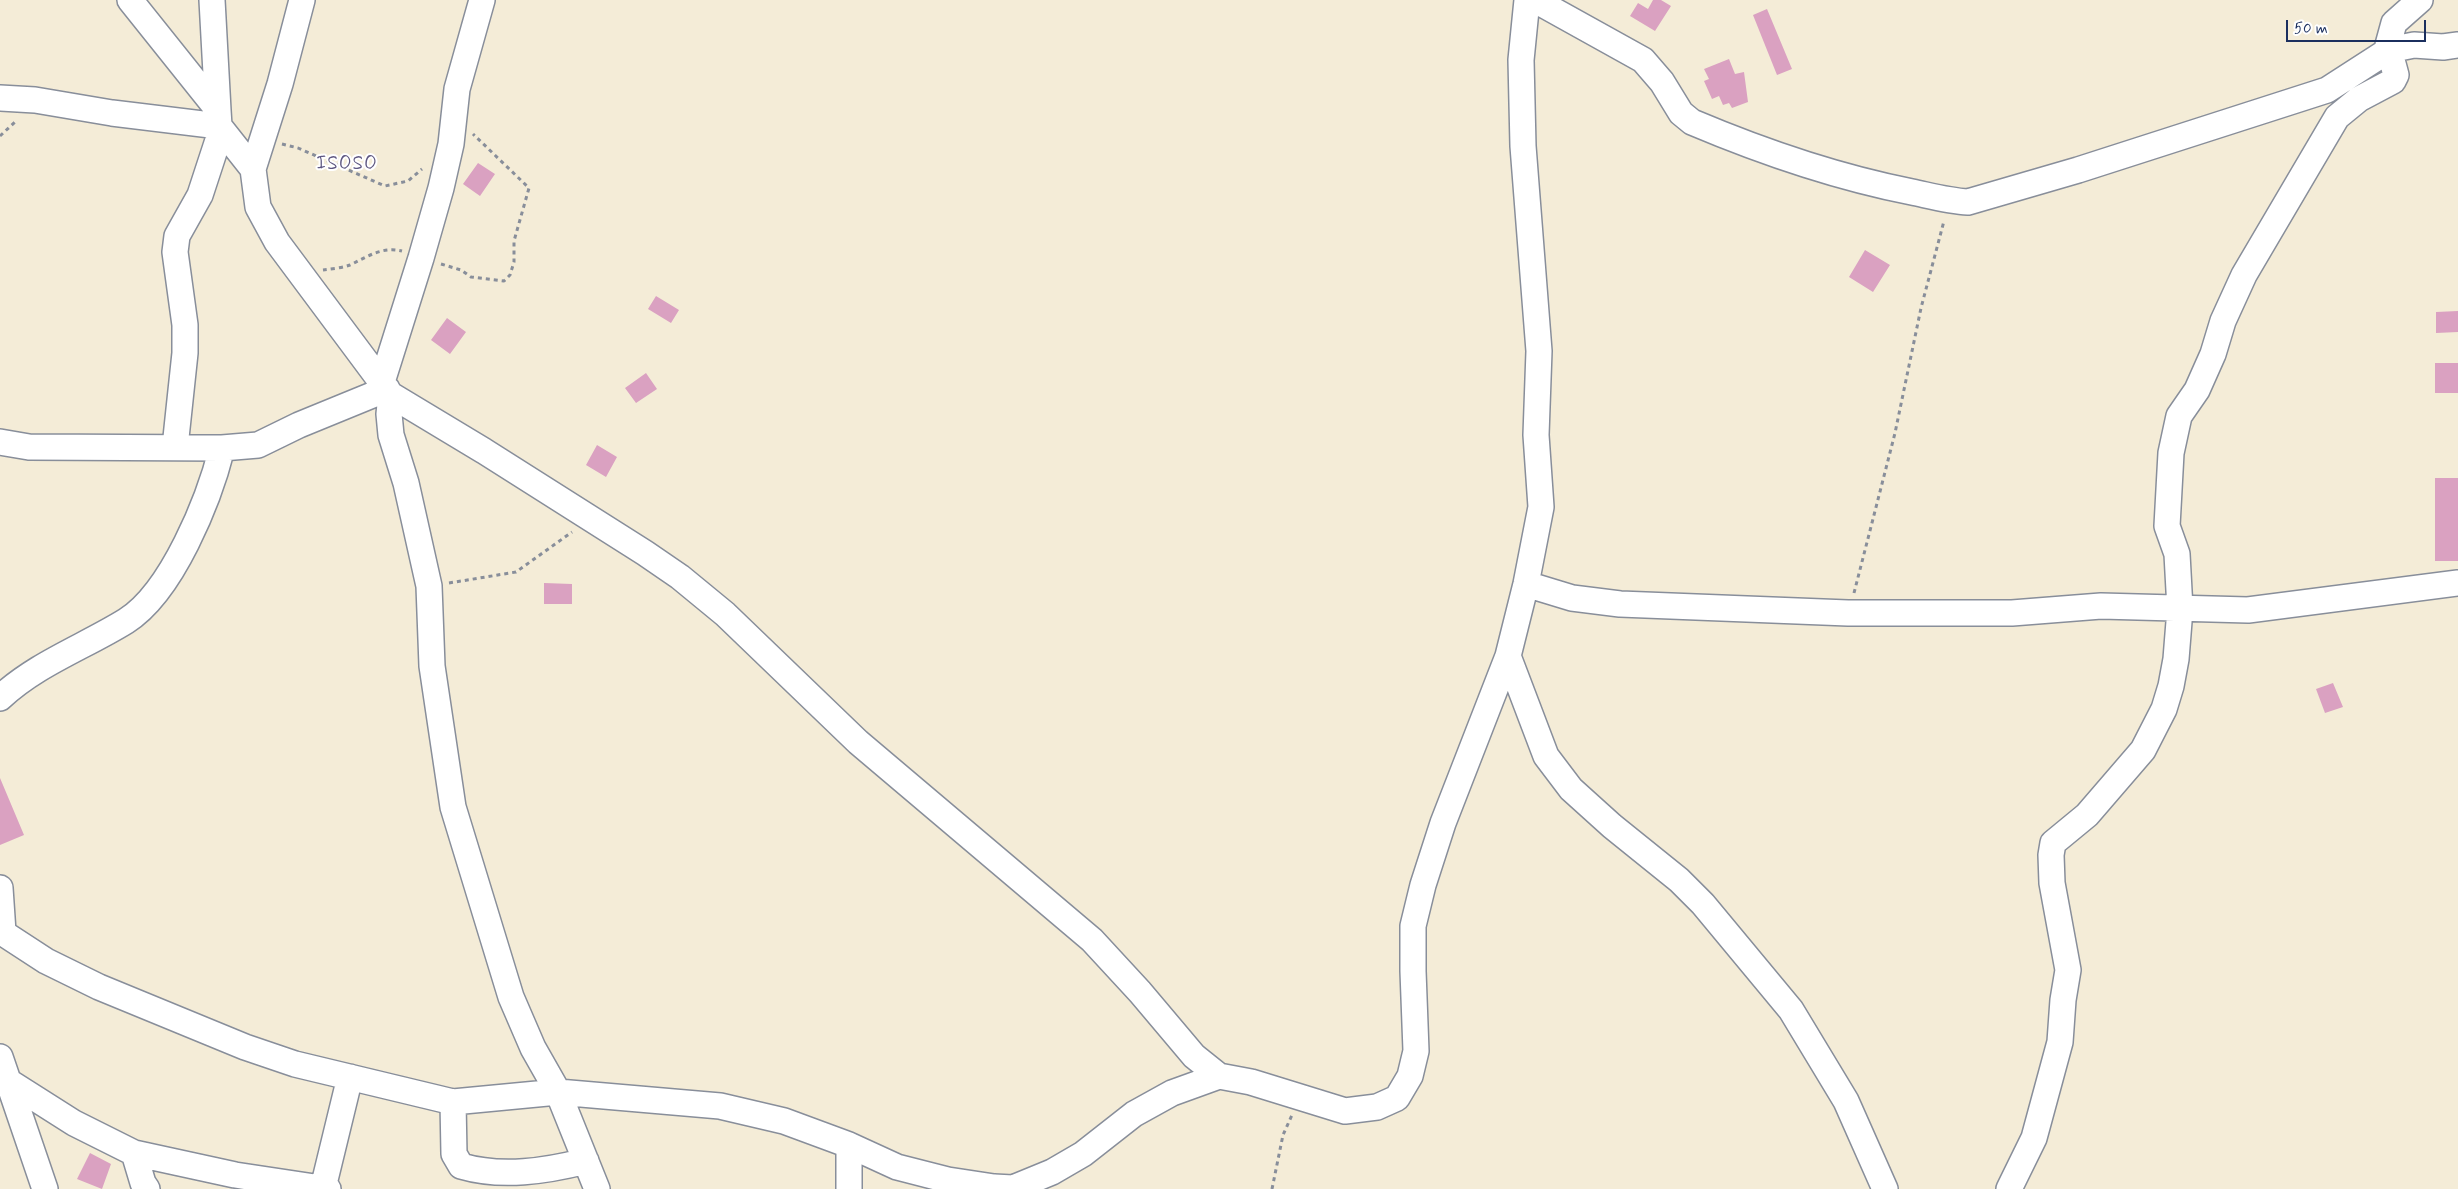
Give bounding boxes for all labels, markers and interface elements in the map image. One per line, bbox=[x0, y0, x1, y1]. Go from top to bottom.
scale bar bbox=[2288, 10, 2428, 42]
text: 50 m bbox=[2294, 19, 2328, 39]
district label: ISOSO bbox=[317, 154, 377, 176]

